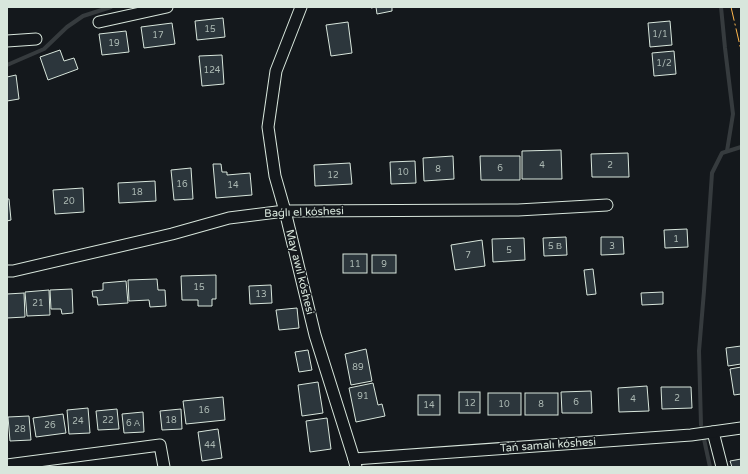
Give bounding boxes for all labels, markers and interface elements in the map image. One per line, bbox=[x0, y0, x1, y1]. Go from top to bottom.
house number: 15 bbox=[204, 24, 216, 35]
house number: 1/1 bbox=[652, 29, 668, 40]
house number: 17 bbox=[152, 30, 164, 41]
house number: 19 bbox=[108, 38, 120, 49]
house number: 1/2 bbox=[656, 58, 672, 69]
house number: 124 bbox=[204, 65, 221, 76]
house number: 4 bbox=[539, 160, 545, 171]
house number: 2 bbox=[607, 160, 613, 171]
house number: 6 bbox=[497, 163, 503, 174]
house number: 8 bbox=[435, 164, 441, 175]
house number: 10 bbox=[397, 167, 409, 178]
house number: 12 bbox=[327, 170, 339, 181]
house number: 16 bbox=[176, 179, 188, 190]
house number: 14 bbox=[227, 180, 239, 191]
house number: 18 bbox=[131, 187, 143, 198]
house number: 20 bbox=[63, 196, 75, 207]
street label: Baǵlı el kóshesi bbox=[264, 204, 344, 220]
street label: May awıl kóshesi bbox=[283, 228, 317, 316]
house number: 1 bbox=[673, 234, 679, 245]
house number: 5 В bbox=[548, 241, 562, 252]
house number: 3 bbox=[609, 241, 615, 252]
house number: 5 bbox=[506, 245, 512, 256]
house number: 7 bbox=[465, 250, 471, 261]
house number: 11 bbox=[349, 259, 361, 270]
house number: 9 bbox=[381, 259, 387, 270]
house number: 15 bbox=[193, 282, 205, 293]
house number: 13 bbox=[255, 289, 267, 300]
house number: 21 bbox=[32, 298, 44, 309]
house number: 89 bbox=[352, 362, 364, 373]
house number: 91 bbox=[357, 391, 369, 402]
house number: 2 bbox=[674, 393, 680, 404]
house number: 4 bbox=[630, 394, 636, 405]
house number: 6 bbox=[573, 397, 579, 408]
house number: 12 bbox=[464, 398, 476, 409]
house number: 10 bbox=[498, 399, 510, 410]
house number: 8 bbox=[538, 399, 544, 410]
house number: 14 bbox=[423, 400, 435, 411]
house number: 16 bbox=[198, 405, 210, 416]
house number: 22 bbox=[102, 415, 114, 426]
house number: 18 bbox=[165, 415, 177, 426]
house number: 24 bbox=[72, 416, 84, 427]
house number: 6 А bbox=[126, 418, 140, 429]
house number: 26 bbox=[44, 420, 56, 431]
house number: 28 bbox=[14, 424, 26, 435]
street label: Tań samalı kóshesi bbox=[499, 435, 597, 455]
house number: 44 bbox=[204, 440, 216, 451]

